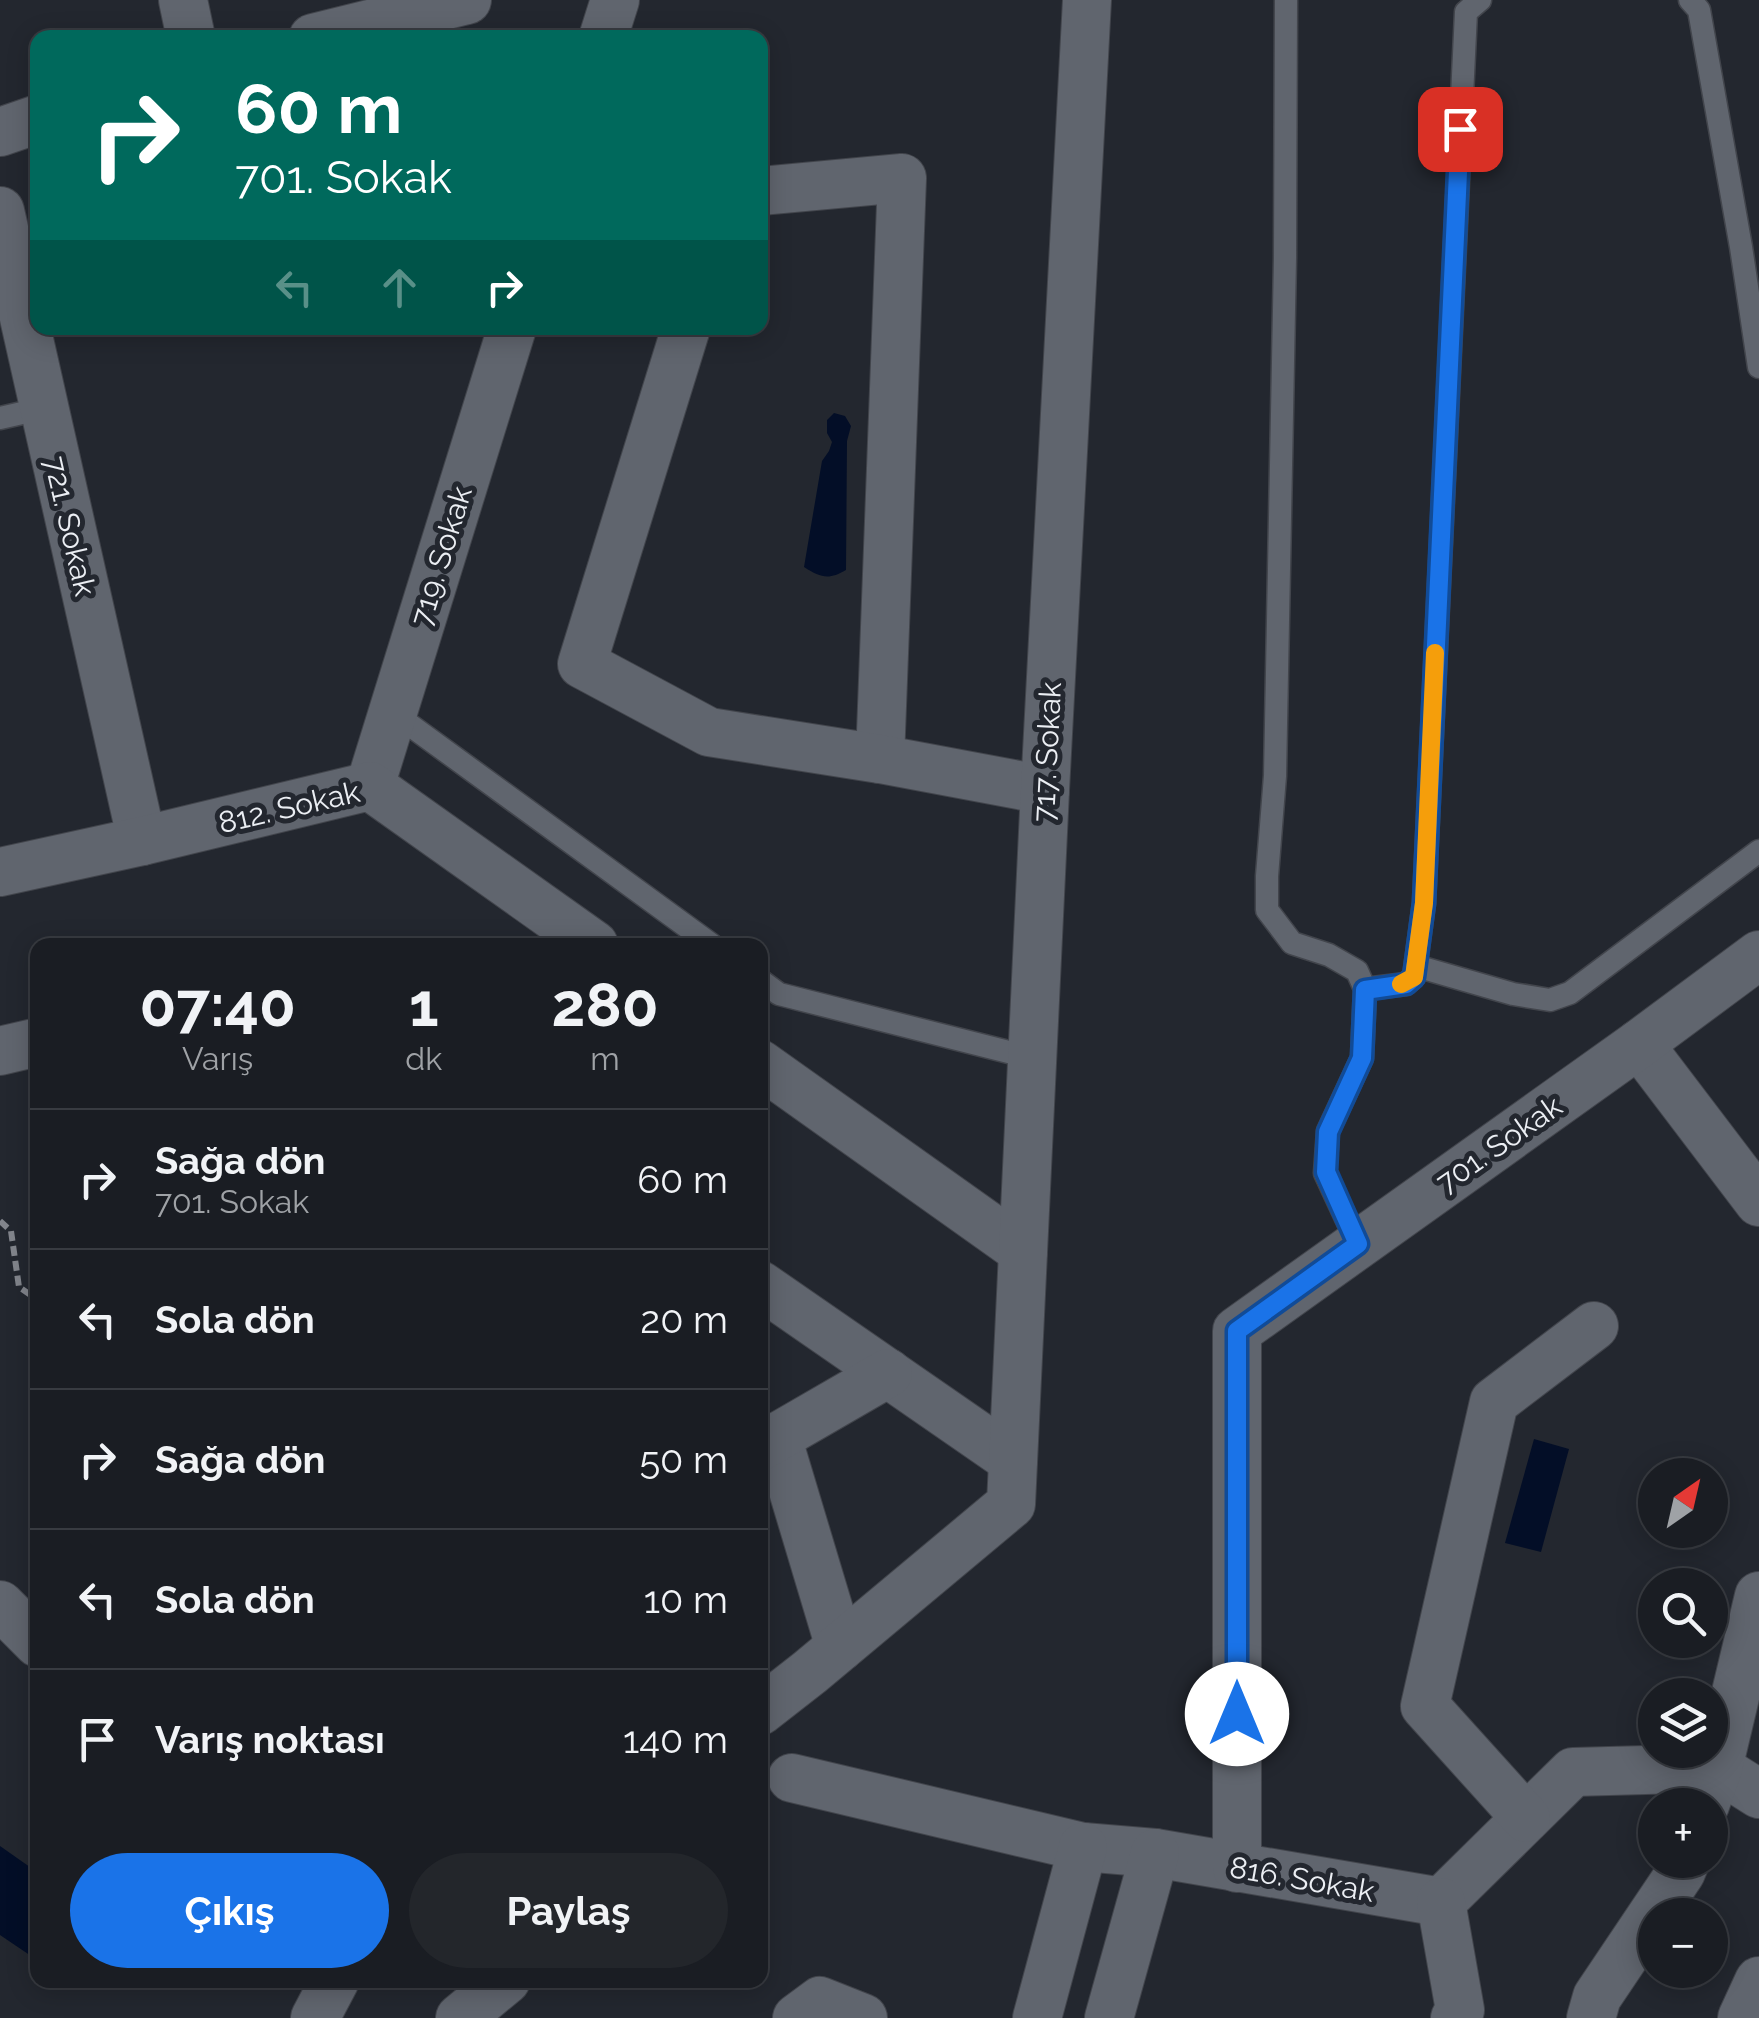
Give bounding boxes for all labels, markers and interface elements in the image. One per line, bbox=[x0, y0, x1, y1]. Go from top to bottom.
text: 60 m bbox=[235, 67, 402, 149]
icon: right bbox=[70, 70, 200, 200]
pin bbox=[1418, 87, 1503, 172]
icon: arrive bbox=[1433, 102, 1488, 157]
text: 701. Sokak bbox=[235, 151, 452, 204]
icon: left bbox=[267, 260, 322, 315]
icon: ahead bbox=[372, 260, 427, 315]
icon: right bbox=[477, 260, 532, 315]
street label: 721. Sokak bbox=[37, 453, 103, 599]
street label: 719. Sokak bbox=[403, 482, 479, 630]
street label: 717. Sokak bbox=[1026, 681, 1068, 823]
street label: 812. Sokak bbox=[215, 774, 363, 840]
text: 07:40 bbox=[139, 970, 296, 1040]
text: 1 bbox=[409, 970, 439, 1040]
text: 280 bbox=[552, 970, 659, 1040]
text: Varış bbox=[182, 1040, 253, 1077]
text: dk bbox=[405, 1040, 442, 1077]
text: m bbox=[590, 1040, 620, 1077]
street label: 701. Sokak bbox=[1430, 1088, 1568, 1200]
text: Sağa dön bbox=[155, 1138, 326, 1183]
icon: right bbox=[70, 1152, 125, 1207]
text: 60 m bbox=[637, 1157, 728, 1202]
text: 701. Sokak bbox=[155, 1183, 309, 1220]
icon: left bbox=[70, 1292, 125, 1347]
text: Sola dön bbox=[155, 1297, 315, 1342]
text: 20 m bbox=[640, 1297, 728, 1342]
icon: right bbox=[70, 1432, 125, 1487]
text: Sağa dön bbox=[155, 1437, 326, 1482]
text: 50 m bbox=[639, 1437, 728, 1482]
north arrow bbox=[1638, 1458, 1728, 1548]
map controls bbox=[1638, 1458, 1728, 1988]
button: search bbox=[1638, 1568, 1728, 1658]
icon: left bbox=[70, 1572, 125, 1627]
text: Sola dön bbox=[155, 1577, 315, 1622]
text: 10 m bbox=[644, 1577, 728, 1622]
position arrow bbox=[1185, 1662, 1289, 1766]
button: layers bbox=[1638, 1678, 1728, 1768]
icon: arrive bbox=[70, 1712, 125, 1767]
text: Varış noktası bbox=[155, 1717, 385, 1762]
text: 140 m bbox=[623, 1717, 728, 1762]
button: + bbox=[1638, 1788, 1728, 1878]
street label: 816. Sokak bbox=[1227, 1849, 1377, 1909]
button: Çıkış bbox=[70, 1853, 389, 1968]
button: Paylaş bbox=[409, 1853, 728, 1968]
button: − bbox=[1638, 1898, 1728, 1988]

